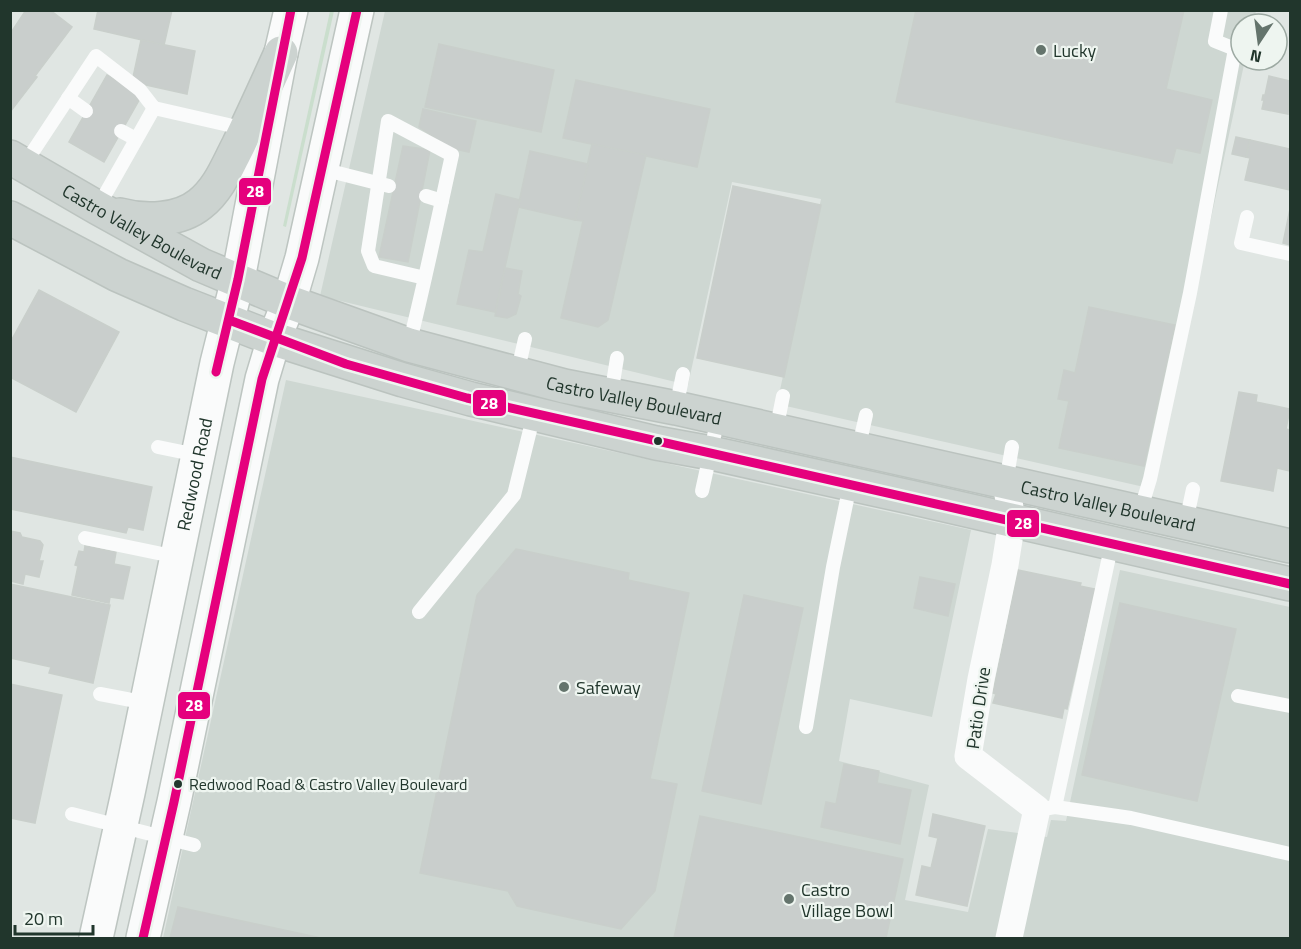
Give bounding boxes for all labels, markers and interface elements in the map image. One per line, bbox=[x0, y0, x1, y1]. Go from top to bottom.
north arrow bbox=[1229, 12, 1289, 72]
place label: Lucky bbox=[1053, 37, 1097, 64]
marker: Lucky bbox=[1034, 43, 1048, 57]
text: N bbox=[1248, 44, 1264, 70]
street label: Castro Valley Boulevard bbox=[58, 177, 226, 286]
line badge: 28 bbox=[238, 177, 272, 206]
text: 28 bbox=[246, 179, 264, 203]
street label: Castro Valley Boulevard bbox=[543, 368, 724, 431]
line badge: 28 bbox=[472, 389, 507, 417]
text: 28 bbox=[480, 391, 498, 415]
street label: Redwood Road bbox=[169, 415, 219, 533]
unlabelled marker bbox=[652, 435, 664, 447]
street label: Castro Valley Boulevard bbox=[1018, 472, 1198, 538]
line badge: 28 bbox=[1006, 509, 1040, 538]
text: 28 bbox=[1014, 511, 1032, 535]
street label: Patio Drive bbox=[959, 665, 997, 751]
place label: Safeway bbox=[576, 674, 641, 701]
marker: Safeway bbox=[557, 680, 571, 694]
line badge: 28 bbox=[177, 691, 211, 720]
text: 28 bbox=[185, 693, 203, 717]
place label: Redwood Road & Castro Valley Boulevard bbox=[189, 772, 467, 796]
marker: Redwood Road & Castro Valley Boulevard bbox=[172, 778, 184, 790]
place label: Castro Village Bowl bbox=[801, 876, 893, 924]
marker: Castro Village Bowl bbox=[782, 892, 796, 906]
scale bar bbox=[15, 898, 93, 936]
text: 20 m bbox=[24, 905, 63, 932]

